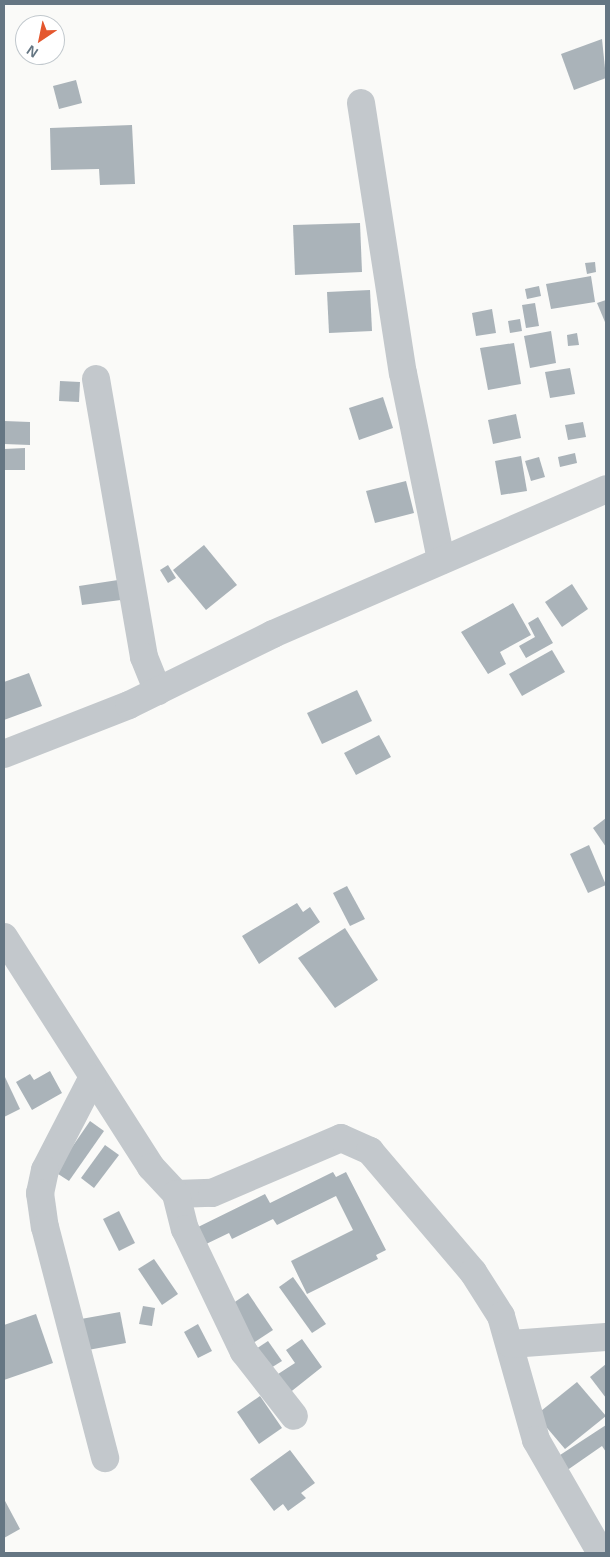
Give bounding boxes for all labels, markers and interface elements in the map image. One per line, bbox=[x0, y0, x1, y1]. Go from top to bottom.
north arrow bbox=[15, 15, 65, 65]
text: N bbox=[24, 42, 41, 61]

